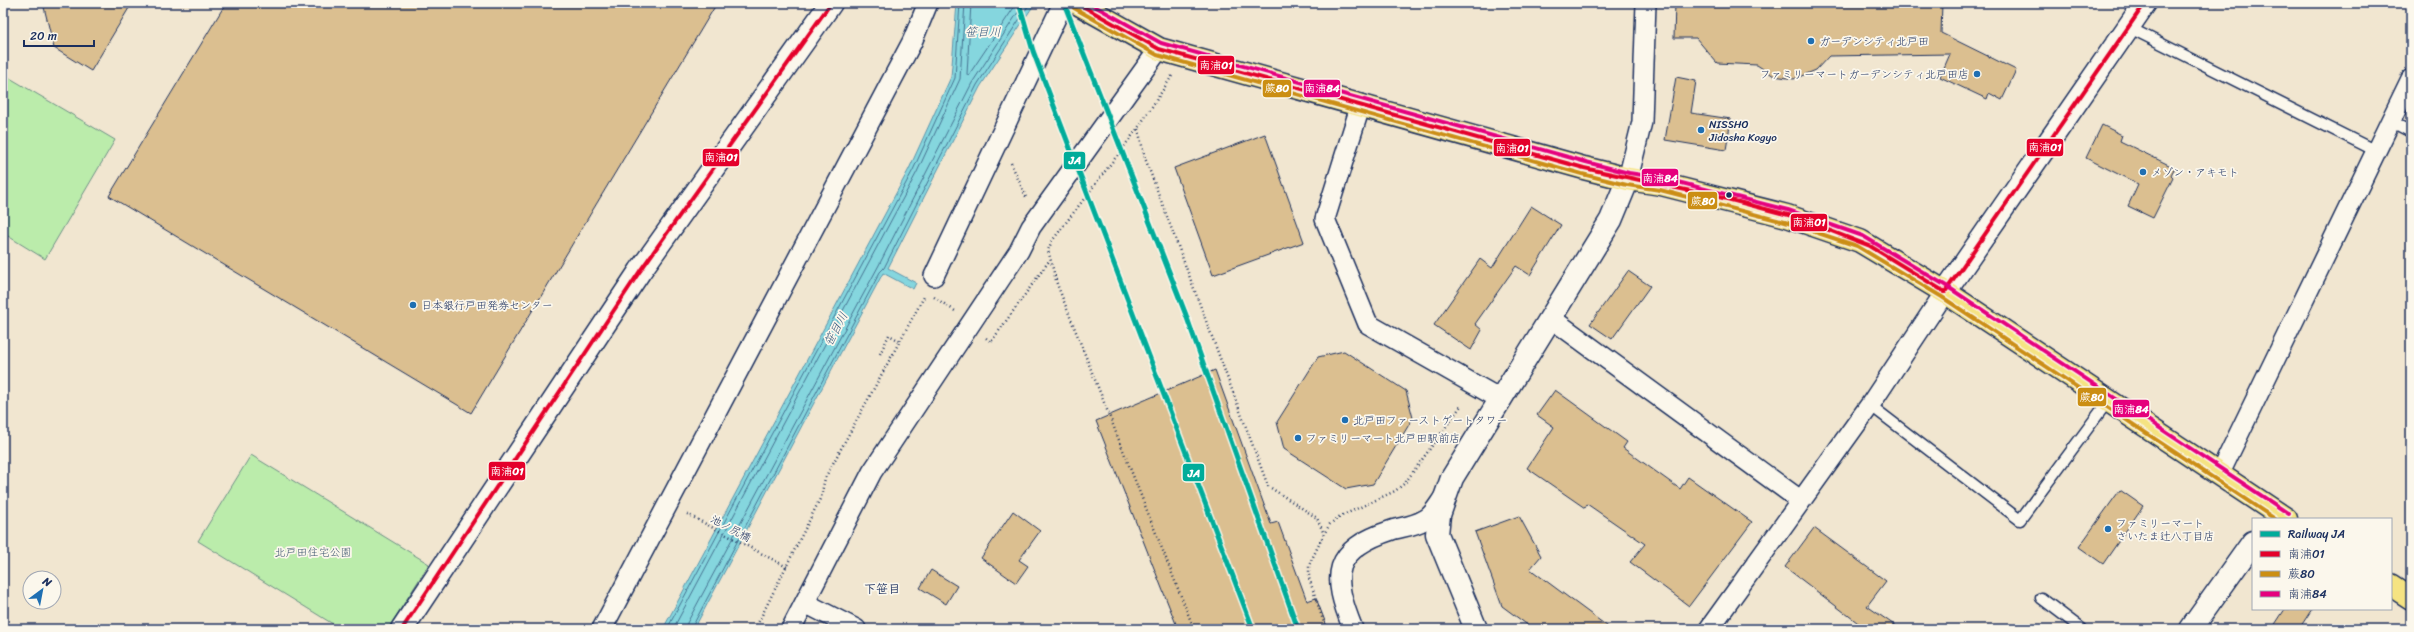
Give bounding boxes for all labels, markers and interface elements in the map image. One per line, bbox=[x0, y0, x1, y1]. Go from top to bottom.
water label: 笹目川 bbox=[965, 21, 1001, 43]
scale bar bbox=[24, 22, 94, 48]
text: 20 m bbox=[30, 25, 57, 47]
place label: ガーデンシティ北戸田 bbox=[1819, 32, 1929, 51]
marker: ガーデンシティ北戸田 bbox=[1806, 36, 1816, 46]
line badge: 南浦01 bbox=[1197, 55, 1235, 75]
text: 南浦01 bbox=[1199, 56, 1233, 75]
place label: ファミリーマートガーデンシティ北戸田店 bbox=[1760, 65, 1969, 84]
marker: ファミリーマートガーデンシティ北戸田店 bbox=[1972, 69, 1982, 79]
line badge: 蕨80 bbox=[1262, 79, 1292, 98]
text: 蕨80 bbox=[1265, 79, 1289, 98]
line badge: 南浦84 bbox=[1303, 79, 1341, 98]
text: 南浦84 bbox=[1304, 79, 1340, 98]
place label: NISSHO Jidosha Kogyo bbox=[1708, 115, 1777, 147]
marker: NISSHO Jidosha Kogyo bbox=[1696, 125, 1706, 135]
line badge: 南浦01 bbox=[1493, 138, 1531, 157]
line badge: 南浦01 bbox=[2026, 138, 2064, 157]
text: 南浦01 bbox=[2028, 138, 2062, 157]
text: 南浦01 bbox=[1495, 139, 1529, 158]
line badge: 南浦01 bbox=[702, 148, 740, 167]
text: 南浦01 bbox=[704, 148, 738, 167]
line badge: JA bbox=[1063, 151, 1086, 170]
text: JA bbox=[1068, 151, 1081, 170]
place label: メゾン・アキモト bbox=[2151, 163, 2239, 182]
marker: メゾン・アキモト bbox=[2138, 167, 2148, 177]
line badge: 南浦84 bbox=[1641, 168, 1679, 187]
text: 南浦84 bbox=[1642, 169, 1678, 188]
unlabelled marker bbox=[1724, 190, 1734, 200]
line badge: 蕨80 bbox=[1687, 191, 1718, 210]
text: 蕨80 bbox=[1691, 192, 1715, 211]
line badge: 南浦01 bbox=[1790, 213, 1828, 232]
text: 南浦01 bbox=[1792, 213, 1826, 232]
place label: 日本銀行戸田発券センター bbox=[421, 296, 553, 315]
marker: 日本銀行戸田発券センター bbox=[408, 300, 418, 310]
water label: 笹目川 bbox=[818, 308, 854, 350]
line badge: 蕨80 bbox=[2077, 387, 2107, 407]
text: 蕨80 bbox=[2080, 388, 2104, 407]
line badge: 南浦84 bbox=[2112, 399, 2150, 418]
text: 南浦84 bbox=[2113, 400, 2149, 419]
place label: 北戸田ファーストゲートタワー bbox=[1353, 411, 1507, 430]
marker: 北戸田ファーストゲートタワー bbox=[1340, 415, 1350, 425]
place label: ファミリーマート北戸田駅前店 bbox=[1306, 429, 1460, 448]
marker: ファミリーマート北戸田駅前店 bbox=[1293, 433, 1303, 443]
line badge: 南浦01 bbox=[488, 461, 526, 481]
text: 南浦01 bbox=[490, 462, 524, 481]
line badge: JA bbox=[1182, 463, 1205, 482]
text: JA bbox=[1187, 464, 1200, 483]
street label: 池ノ尻橋 bbox=[707, 510, 755, 547]
place label: ファミリーマート さいたま辻八丁目店 bbox=[2116, 514, 2215, 546]
legend bbox=[2252, 518, 2392, 610]
text: Railway JA bbox=[2288, 523, 2345, 545]
marker: ファミリーマート さいたま辻八丁目店 bbox=[2103, 524, 2113, 534]
park label: 北戸田住宅公園 bbox=[275, 543, 352, 562]
text: 南浦01 bbox=[2288, 543, 2325, 565]
text: 蕨80 bbox=[2288, 563, 2315, 585]
north arrow bbox=[22, 570, 62, 610]
text: N bbox=[38, 571, 56, 592]
district label: 下笹目 bbox=[864, 578, 900, 600]
text: 南浦84 bbox=[2288, 583, 2327, 605]

